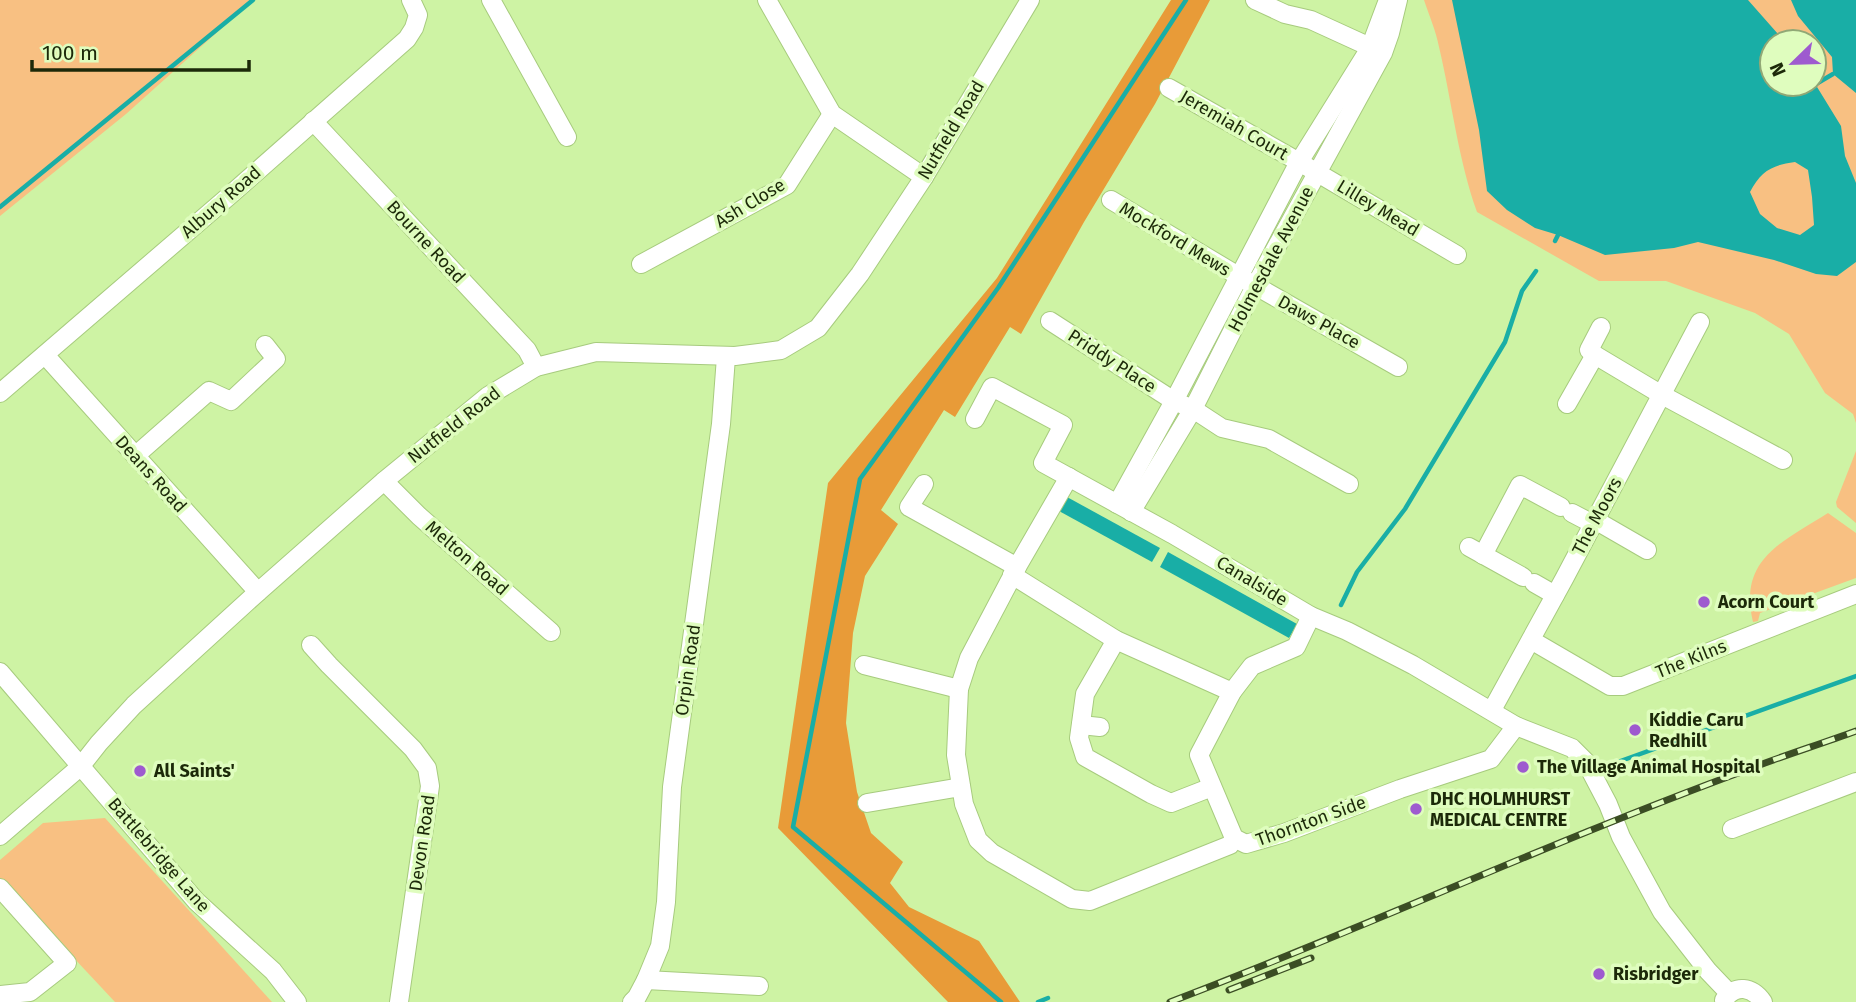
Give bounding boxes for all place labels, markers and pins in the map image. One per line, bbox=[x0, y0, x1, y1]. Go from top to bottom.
place label: Acorn Court bbox=[1717, 591, 1815, 613]
marker: Acorn Court bbox=[1696, 594, 1712, 610]
place label: Kiddie Caru Redhill bbox=[1649, 709, 1744, 752]
marker: Kiddie Caru Redhill bbox=[1627, 722, 1643, 738]
place label: The Village Animal Hospital bbox=[1537, 756, 1761, 778]
marker: The Village Animal Hospital bbox=[1515, 759, 1531, 775]
place label: All Saints' bbox=[153, 760, 235, 782]
marker: All Saints' bbox=[132, 763, 148, 779]
place label: DHC HOLMHURST MEDICAL CENTRE bbox=[1430, 788, 1571, 831]
marker: DHC HOLMHURST MEDICAL CENTRE bbox=[1408, 801, 1424, 817]
place label: Risbridger bbox=[1613, 963, 1699, 985]
marker: Risbridger bbox=[1591, 966, 1607, 982]

